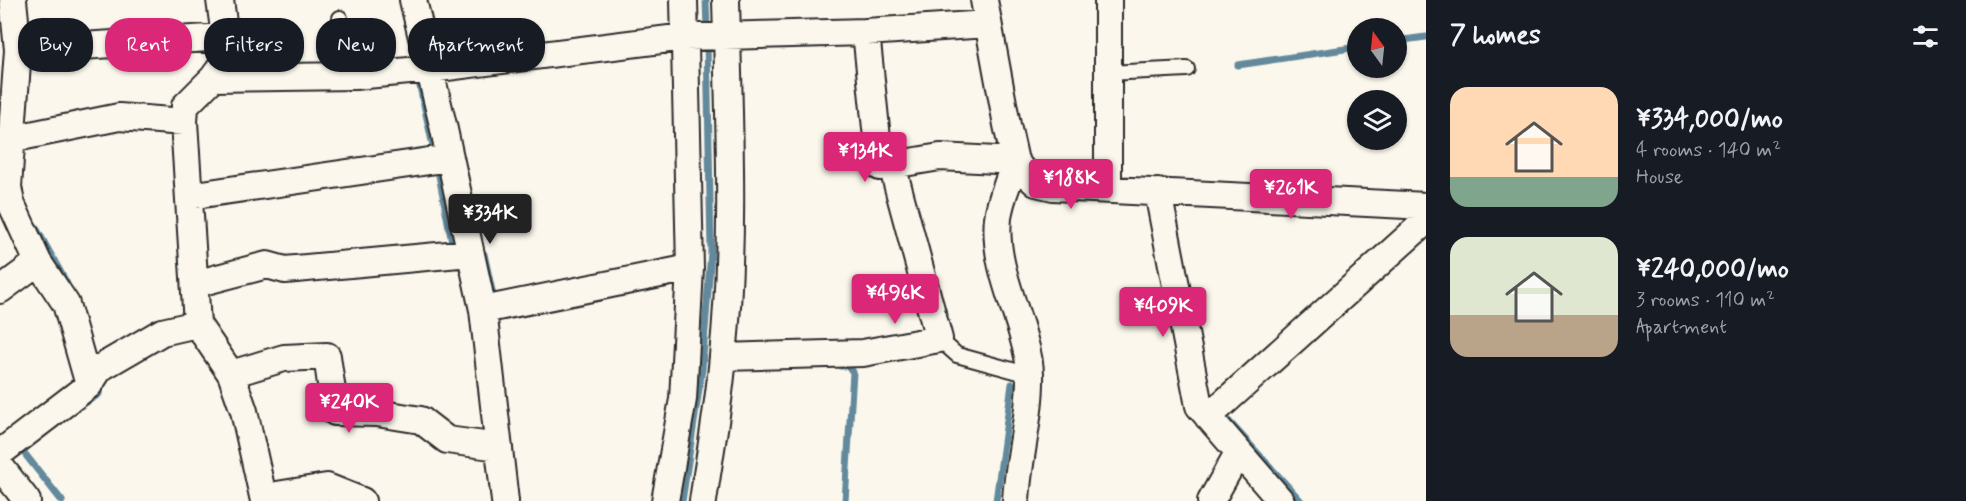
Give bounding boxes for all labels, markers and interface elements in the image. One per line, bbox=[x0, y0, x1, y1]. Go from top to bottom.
chip: Buy bbox=[18, 18, 93, 72]
chip: Rent bbox=[105, 18, 192, 72]
chip: Filters bbox=[204, 18, 304, 72]
chip: New bbox=[316, 18, 396, 72]
chip: Apartment bbox=[408, 18, 545, 72]
north arrow bbox=[1347, 18, 1407, 78]
map controls bbox=[1347, 18, 1407, 150]
text: 7 homes bbox=[1450, 19, 1541, 53]
icon: filters bbox=[1909, 20, 1942, 53]
button: layers bbox=[1347, 90, 1407, 150]
text: ¥334,000/mo bbox=[1636, 103, 1783, 137]
icon: home bbox=[1498, 111, 1570, 183]
pin: ¥134K bbox=[823, 132, 907, 183]
text: 4 rooms · 140 m² bbox=[1636, 137, 1781, 164]
text: ¥134K bbox=[838, 138, 892, 165]
pin: ¥188K bbox=[1029, 159, 1113, 210]
text: House bbox=[1636, 164, 1683, 191]
text: ¥188K bbox=[1043, 165, 1099, 192]
pin: ¥261K bbox=[1249, 169, 1333, 220]
text: ¥261K bbox=[1264, 175, 1318, 202]
pin: ¥334K bbox=[448, 194, 532, 245]
text: ¥334K bbox=[463, 200, 517, 227]
text: ¥240,000/mo bbox=[1636, 253, 1789, 287]
icon: home bbox=[1498, 261, 1570, 333]
pin: ¥496K bbox=[853, 274, 937, 325]
text: ¥496K bbox=[866, 280, 924, 307]
pin: ¥409K bbox=[1121, 287, 1205, 338]
text: 3 rooms · 110 m² bbox=[1636, 287, 1775, 314]
text: ¥409K bbox=[1133, 293, 1193, 320]
text: Apartment bbox=[1636, 314, 1727, 341]
pin: ¥240K bbox=[307, 383, 391, 434]
text: ¥240K bbox=[319, 389, 379, 416]

